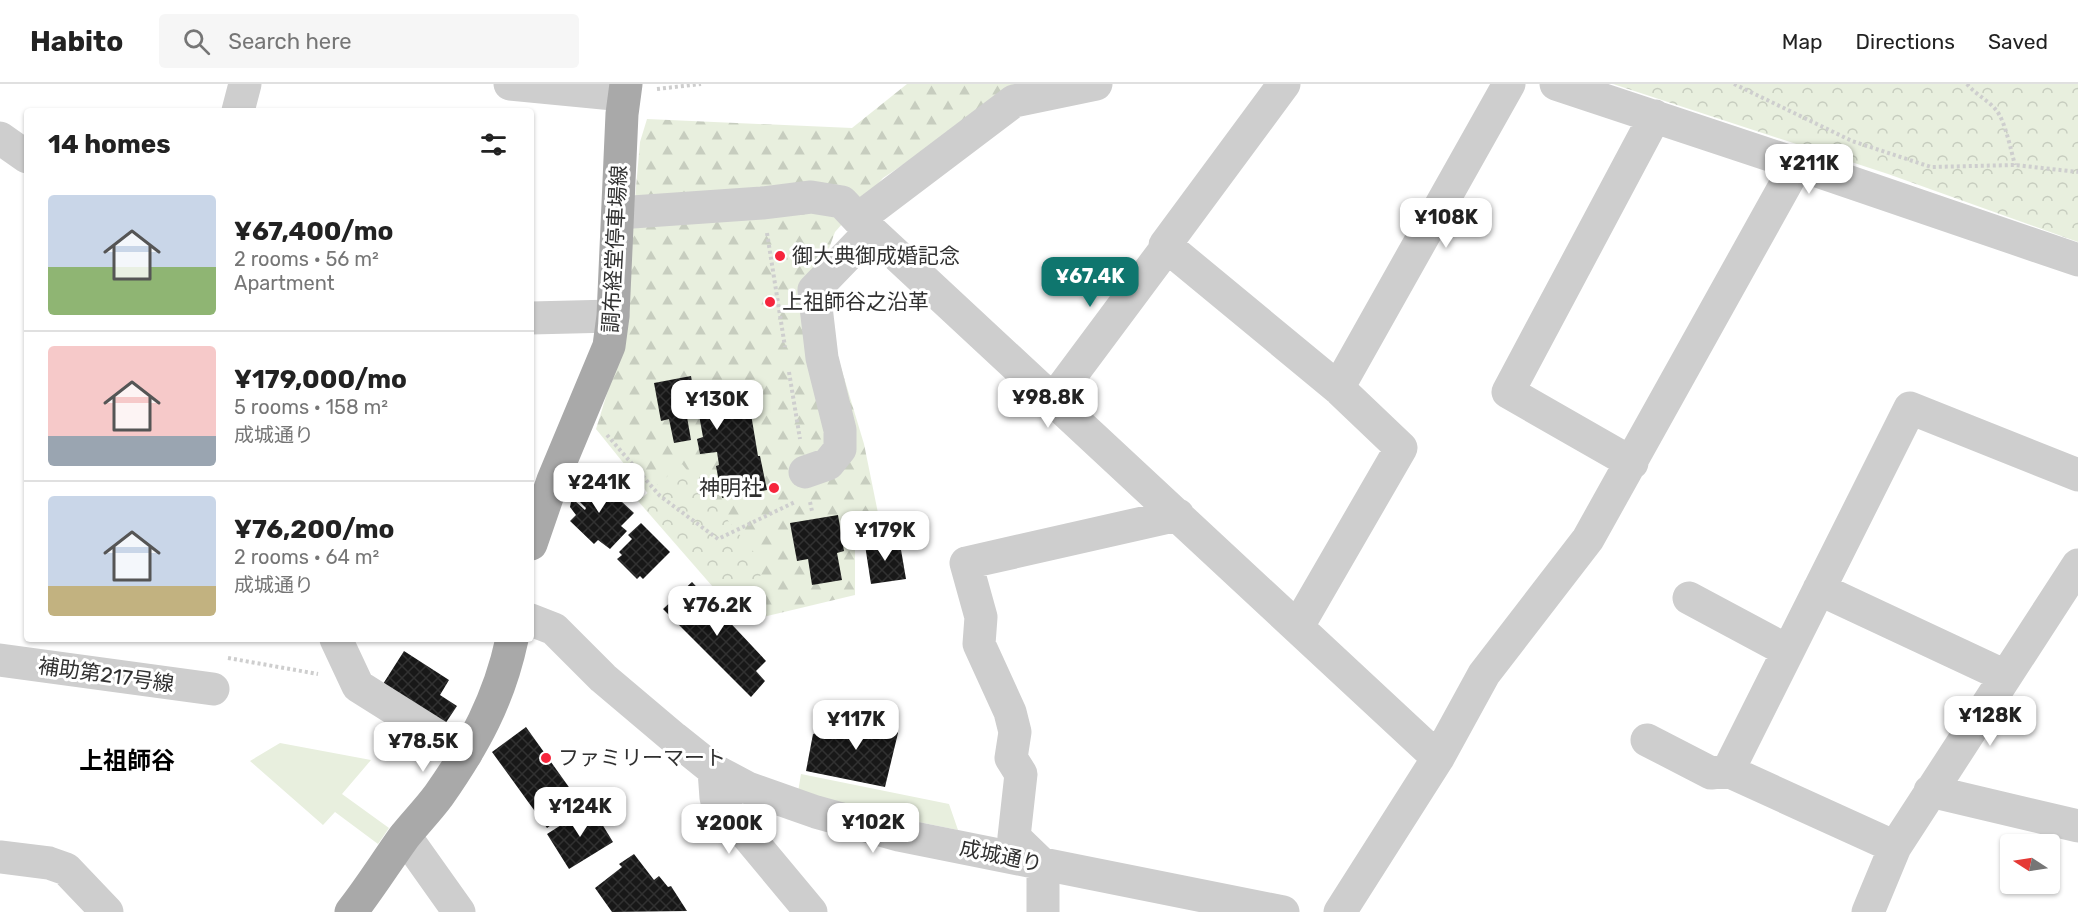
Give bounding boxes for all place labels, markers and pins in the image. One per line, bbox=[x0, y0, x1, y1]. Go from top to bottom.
pin: ¥211K bbox=[1767, 144, 1851, 195]
pin: ¥108K bbox=[1404, 198, 1488, 249]
place label: 御大典御成婚記念 bbox=[792, 243, 960, 268]
marker: 御大典御成婚記念 bbox=[773, 249, 787, 263]
pin: ¥67.4K bbox=[1041, 257, 1139, 308]
place label: 上祖師谷之沿革 bbox=[782, 289, 929, 314]
marker: 上祖師谷之沿革 bbox=[763, 295, 777, 309]
pin: ¥98.8K bbox=[999, 378, 1097, 429]
pin: ¥130K bbox=[675, 380, 759, 431]
pin: ¥241K bbox=[557, 463, 641, 514]
place label: 神明社 bbox=[699, 475, 762, 500]
marker: 神明社 bbox=[767, 481, 781, 495]
pin: ¥179K bbox=[843, 511, 927, 562]
pin: ¥76.2K bbox=[668, 586, 766, 637]
pin: ¥128K bbox=[1948, 696, 2032, 747]
pin: ¥117K bbox=[814, 700, 898, 751]
pin: ¥78.5K bbox=[374, 722, 472, 773]
place label: ファミリーマート bbox=[558, 745, 726, 770]
marker: ファミリーマート bbox=[539, 751, 553, 765]
pin: ¥124K bbox=[538, 787, 622, 838]
pin: ¥102K bbox=[831, 803, 915, 854]
pin: ¥200K bbox=[687, 804, 771, 855]

